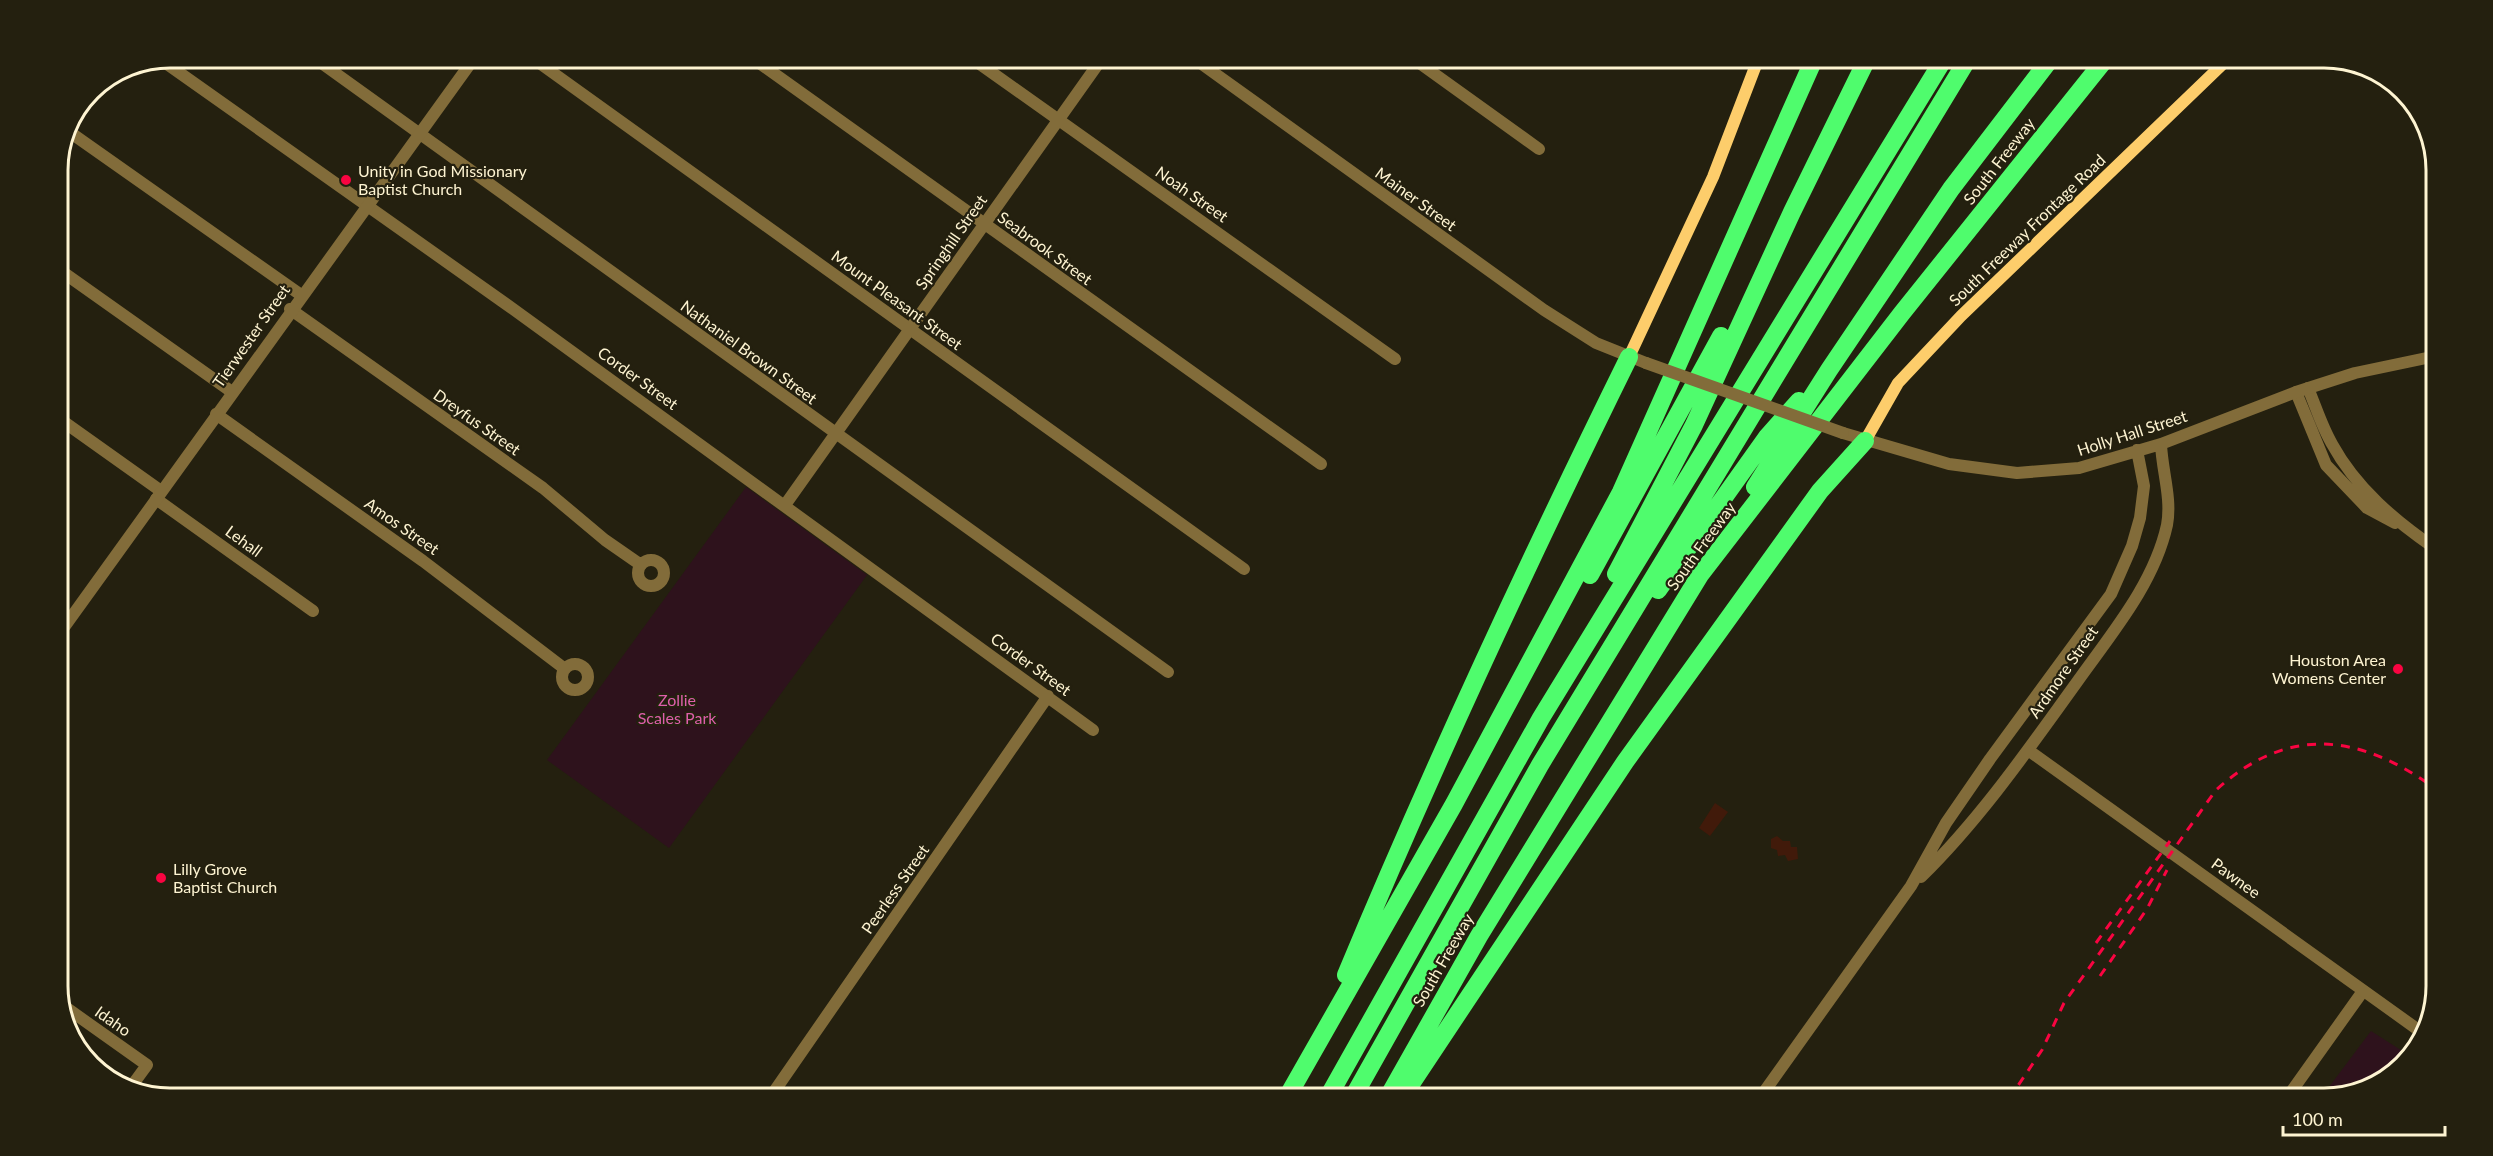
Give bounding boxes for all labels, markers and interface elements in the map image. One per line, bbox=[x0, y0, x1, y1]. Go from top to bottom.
street label: South Freeway bbox=[1959, 113, 2039, 208]
street label: South Freeway Frontage Road bbox=[1945, 150, 2109, 309]
place label: Unity in God Missionary Baptist Church bbox=[358, 161, 528, 198]
street label: Noah Street bbox=[1152, 162, 1232, 226]
street label: Mainer Street bbox=[1372, 163, 1461, 235]
marker: Unity in God Missionary Baptist Church bbox=[339, 173, 353, 187]
street label: Springhill Street bbox=[911, 191, 990, 293]
street label: Seabrook Street bbox=[994, 207, 1096, 288]
street label: Mount Pleasant Street bbox=[828, 246, 966, 353]
street label: Tierwester Street bbox=[208, 280, 293, 391]
street label: Nathaniel Brown Street bbox=[677, 296, 821, 408]
street label: Corder Street bbox=[595, 342, 682, 413]
street label: Dreyfus Street bbox=[430, 385, 525, 459]
street label: Holly Hall Street bbox=[2075, 406, 2189, 459]
street label: Amos Street bbox=[362, 493, 443, 558]
street label: South Freeway bbox=[1662, 497, 1739, 594]
street label: Lehall bbox=[222, 521, 266, 560]
street label: Ardmore Street bbox=[2024, 622, 2101, 721]
street label: Corder Street bbox=[988, 628, 1075, 699]
place label: Houston Area Womens Center bbox=[2272, 650, 2386, 687]
marker: Houston Area Womens Center bbox=[2391, 662, 2405, 676]
park label: Zollie Scales Park bbox=[638, 690, 717, 727]
street label: Peerless Street bbox=[857, 840, 932, 937]
street label: Pawnee bbox=[2208, 854, 2264, 902]
place label: Lilly Grove Baptist Church bbox=[173, 859, 277, 896]
marker: Lilly Grove Baptist Church bbox=[154, 871, 168, 885]
street label: South Freeway bbox=[1408, 909, 1477, 1010]
street label: Idaho bbox=[92, 1002, 135, 1040]
scale bar bbox=[2283, 1099, 2445, 1137]
text: 100 m bbox=[2292, 1108, 2343, 1130]

